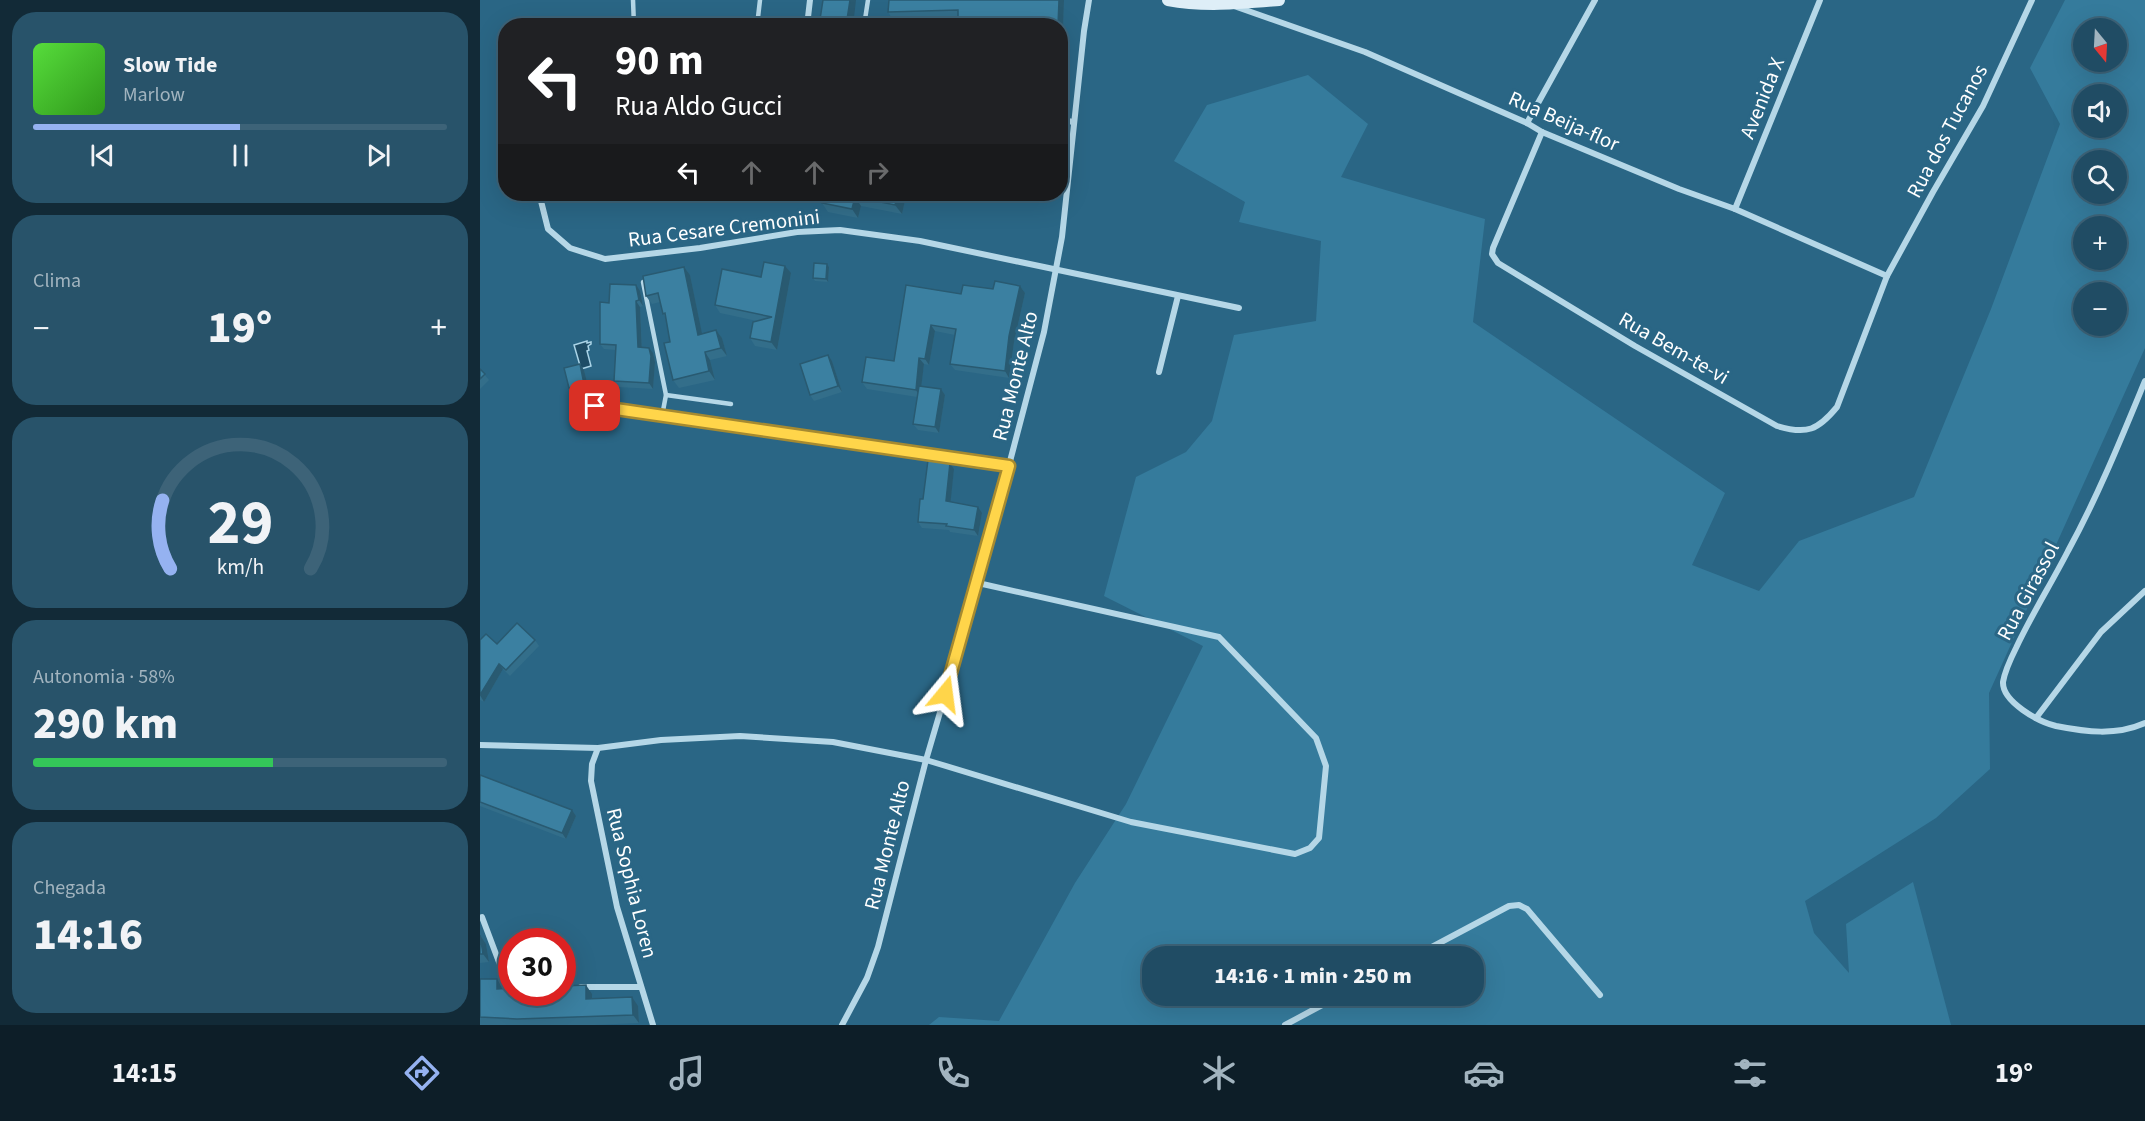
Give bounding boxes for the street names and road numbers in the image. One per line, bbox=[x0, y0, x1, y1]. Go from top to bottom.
street label: Avenida X bbox=[1732, 53, 1792, 143]
street label: Rua dos Tucanos bbox=[1899, 59, 1995, 203]
street label: Rua Beija-flor bbox=[1504, 83, 1625, 159]
street label: Rua Cesare Cremonini bbox=[626, 201, 822, 255]
street label: Rua Bem-te-vi bbox=[1613, 304, 1735, 392]
street label: Rua Monte Alto bbox=[984, 308, 1046, 444]
street label: Rua Girassol bbox=[1989, 536, 2067, 646]
street label: Rua Monte Alto bbox=[856, 777, 918, 913]
street label: Rua Sophia Loren bbox=[599, 805, 665, 961]

